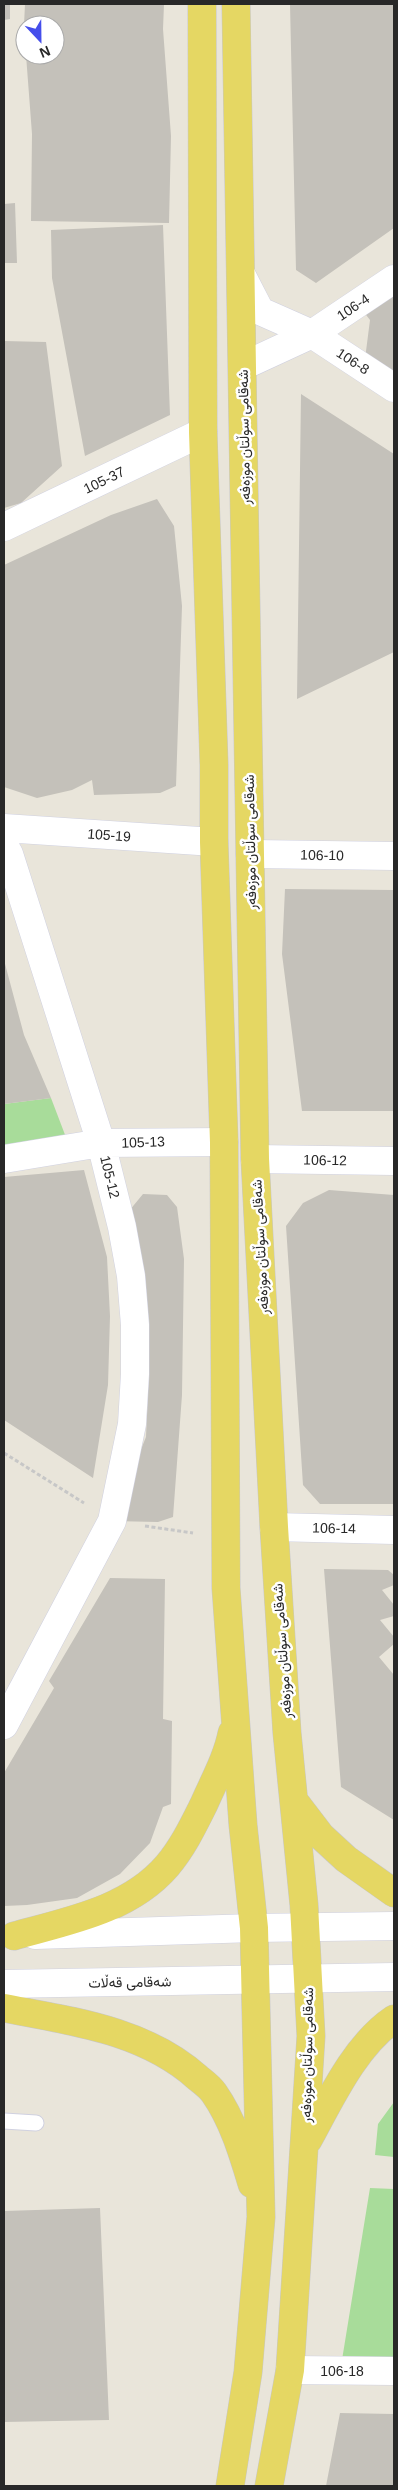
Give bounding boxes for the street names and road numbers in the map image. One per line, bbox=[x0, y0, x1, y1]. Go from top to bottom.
street label: 106-4 bbox=[334, 290, 372, 324]
street label: 106-8 bbox=[334, 345, 373, 378]
street label: شەقامی سوڵتان موزەفەر bbox=[235, 369, 254, 506]
street label: 105-37 bbox=[81, 463, 127, 497]
street label: شەقامی سوڵتان موزەفەر bbox=[241, 774, 260, 911]
street label: 105-19 bbox=[87, 825, 132, 845]
street label: 106-10 bbox=[300, 847, 344, 863]
street label: 105-13 bbox=[121, 1133, 165, 1151]
street label: 106-12 bbox=[303, 1152, 347, 1168]
street label: 105-12 bbox=[97, 1154, 123, 1200]
street label: شەقامی سوڵتان موزەفەر bbox=[248, 1179, 273, 1316]
street label: 106-14 bbox=[312, 1520, 356, 1536]
street label: شەقامی سوڵتان موزەفەر bbox=[269, 1583, 296, 1720]
street label: شەقامی قەڵات bbox=[88, 1973, 172, 1992]
street label: شەقامی سوڵتان موزەفەر bbox=[298, 1987, 317, 2124]
street label: 106-18 bbox=[320, 2363, 364, 2379]

